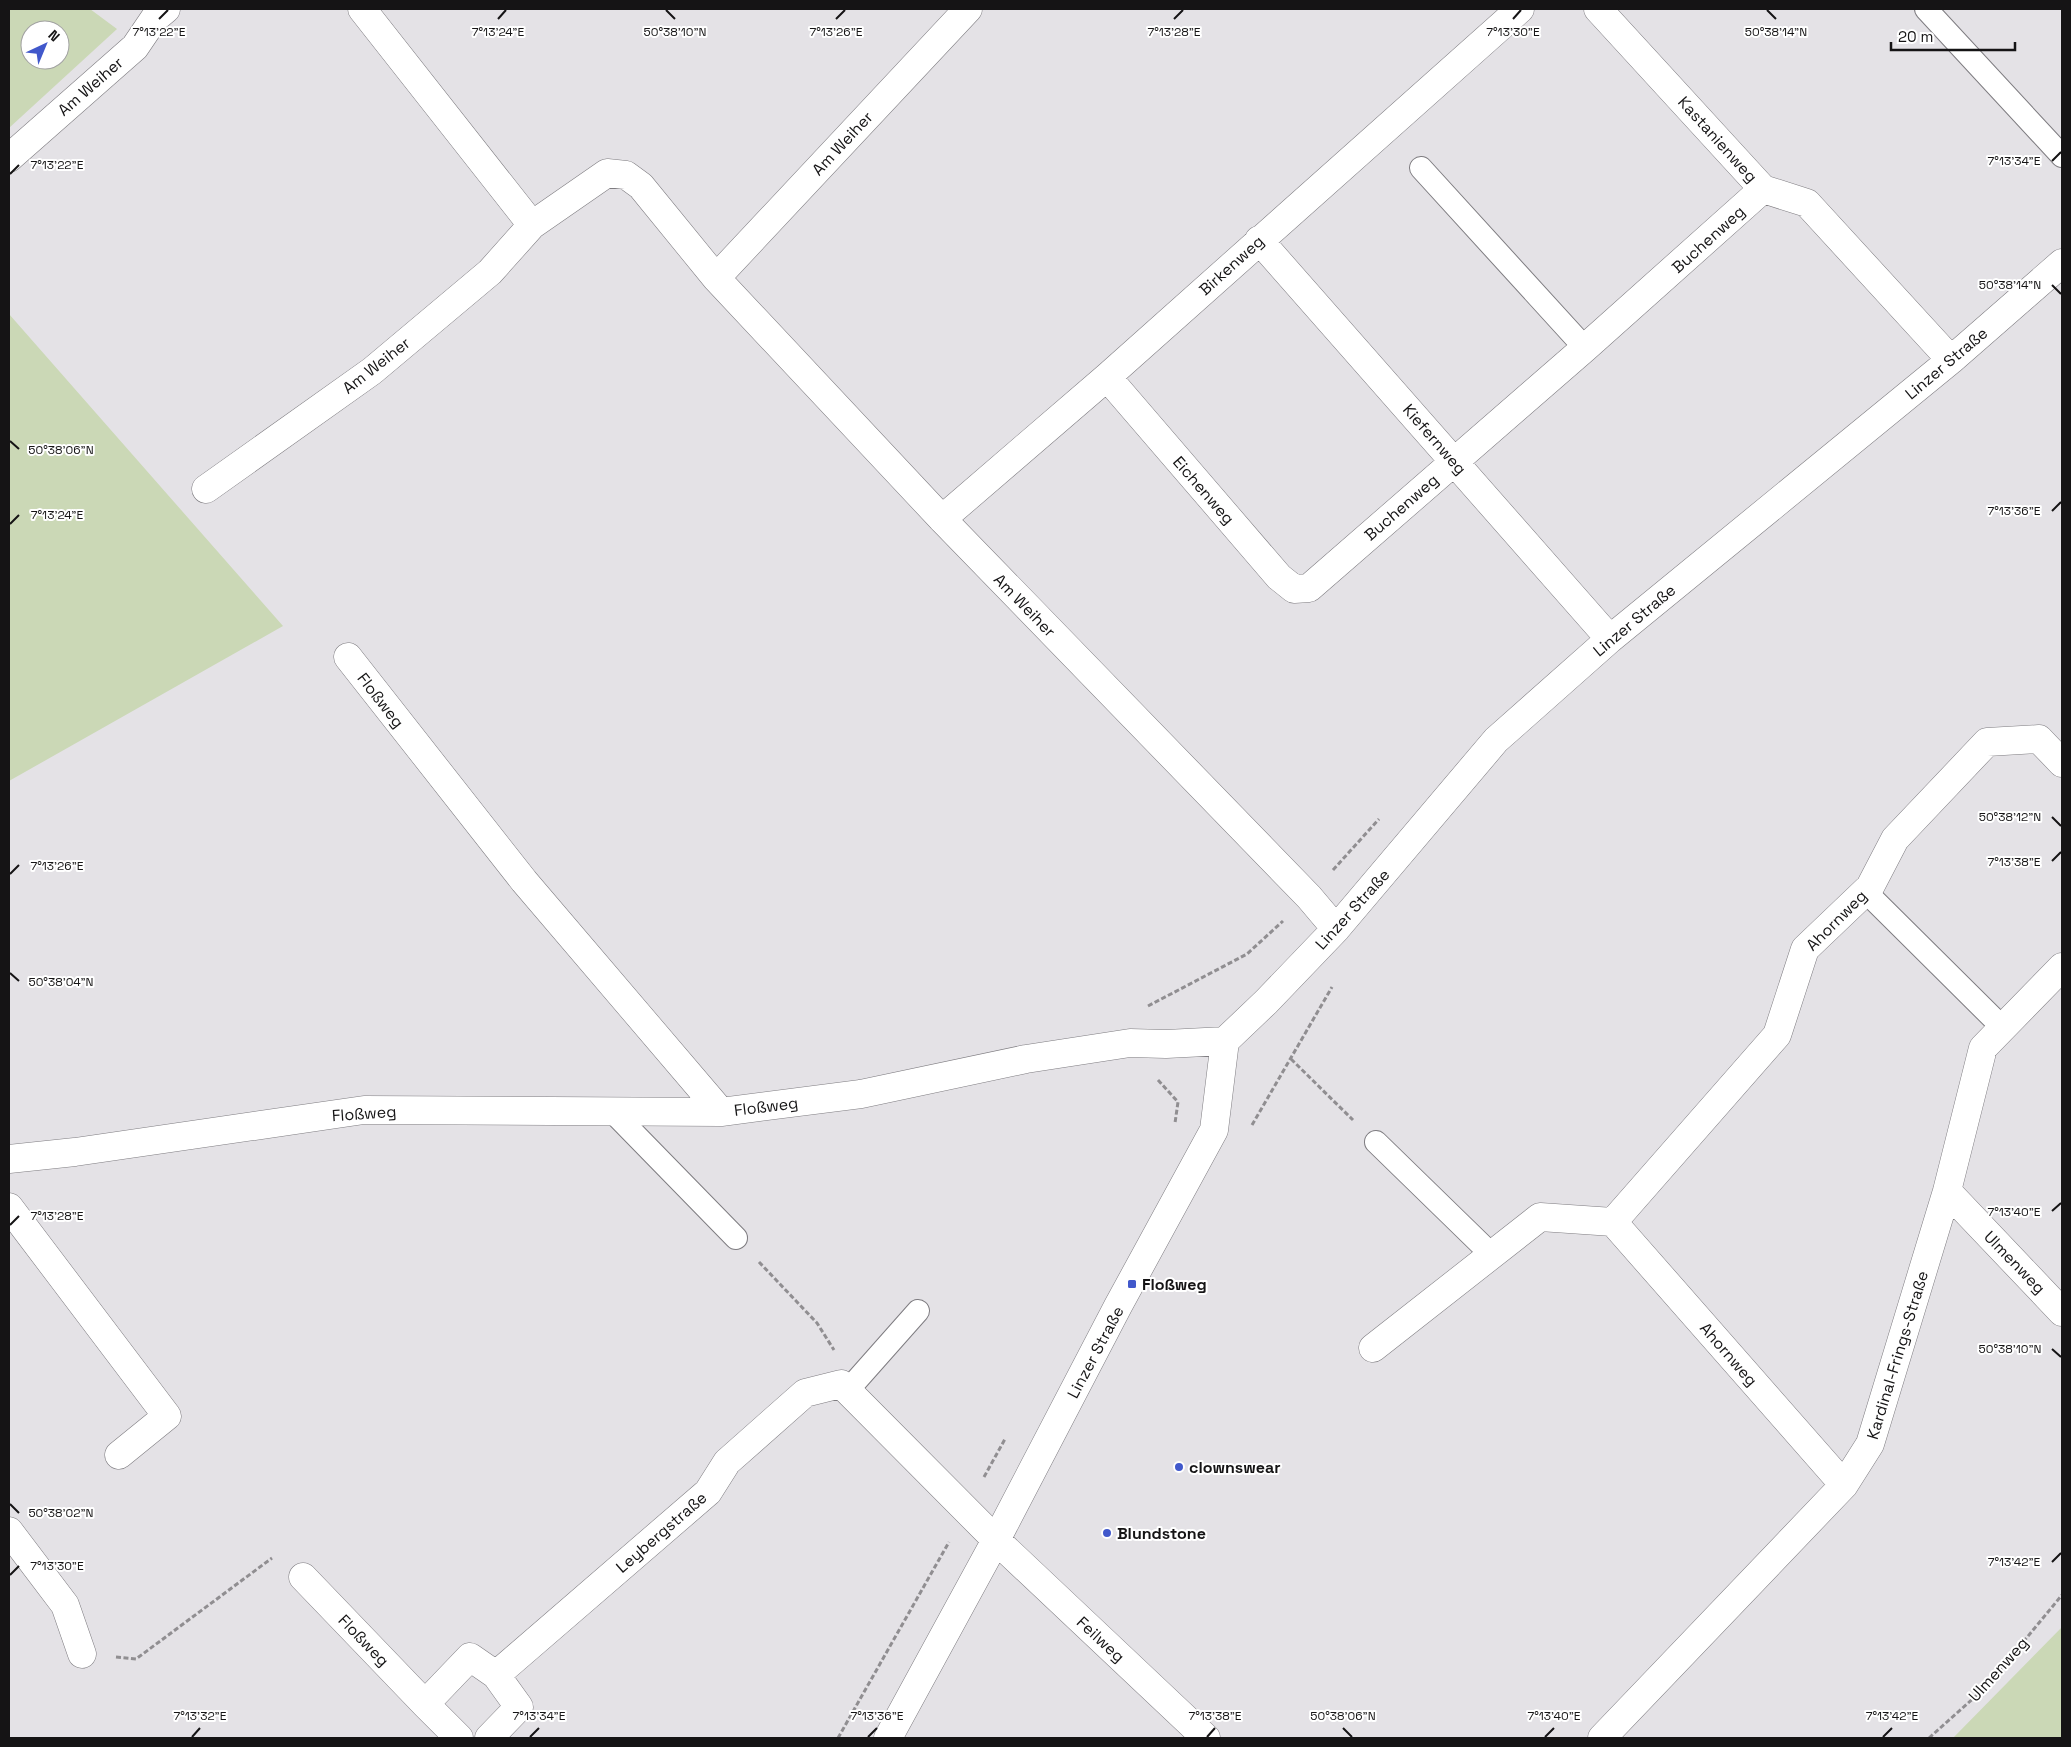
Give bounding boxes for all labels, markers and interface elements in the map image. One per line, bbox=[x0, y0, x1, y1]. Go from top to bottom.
north arrow bbox=[20, 20, 70, 70]
scale bar bbox=[1891, 20, 2015, 52]
text: 7°13'22"E bbox=[133, 24, 186, 40]
text: 7°13'24"E bbox=[472, 24, 524, 40]
text: 50°38'10"N bbox=[644, 24, 706, 40]
text: 7°13'26"E bbox=[809, 24, 863, 40]
text: 7°13'28"E bbox=[1147, 24, 1201, 40]
text: 7°13'30"E bbox=[1486, 24, 1540, 40]
text: 50°38'14"N bbox=[1745, 24, 1807, 40]
text: N bbox=[44, 26, 64, 45]
text: 20 m bbox=[1898, 27, 1933, 46]
street label: Am Weiher bbox=[53, 52, 128, 121]
street label: Kastanienweg bbox=[1673, 92, 1762, 187]
street label: Am Weiher bbox=[807, 107, 877, 180]
text: 7°13'34"E bbox=[1988, 153, 2041, 169]
text: 7°13'22"E bbox=[31, 157, 84, 173]
street label: Buchenweg bbox=[1667, 201, 1749, 278]
street label: Birkenweg bbox=[1194, 231, 1268, 300]
text: 50°38'14"N bbox=[1979, 277, 2041, 293]
street label: Linzer Straße bbox=[1901, 323, 1992, 404]
street label: Am Weiher bbox=[338, 332, 414, 398]
street label: Kiefernweg bbox=[1398, 400, 1471, 479]
text: 50°38'06"N bbox=[28, 442, 94, 458]
street label: Eichenweg bbox=[1168, 452, 1239, 529]
street label: Buchenweg bbox=[1360, 469, 1443, 545]
text: 7°13'36"E bbox=[1987, 503, 2041, 519]
text: 7°13'24"E bbox=[31, 507, 83, 523]
street label: Am Weiher bbox=[989, 569, 1060, 642]
street label: Linzer Straße bbox=[1589, 580, 1680, 661]
street label: Floßweg bbox=[352, 668, 409, 732]
text: 50°38'12"N bbox=[1979, 809, 2041, 825]
text: 7°13'38"E bbox=[1987, 854, 2041, 870]
text: 7°13'26"E bbox=[30, 858, 84, 874]
street label: Linzer Straße bbox=[1311, 865, 1394, 954]
street label: Ahornweg bbox=[1801, 885, 1871, 955]
text: 50°38'04"N bbox=[28, 974, 94, 990]
street label: Floßweg bbox=[733, 1092, 799, 1121]
street label: Floßweg bbox=[331, 1101, 397, 1126]
text: 7°13'40"E bbox=[1987, 1204, 2041, 1220]
text: 7°13'28"E bbox=[30, 1208, 84, 1224]
street label: Ulmenweg bbox=[1979, 1226, 2050, 1298]
street label: Kardinal-Frings-Straße bbox=[1862, 1268, 1933, 1442]
place label: Floßweg bbox=[1142, 1274, 1207, 1295]
marker: Floßweg bbox=[1126, 1278, 1138, 1290]
street label: Linzer Straße bbox=[1062, 1302, 1129, 1402]
street label: Ahornweg bbox=[1695, 1318, 1762, 1391]
text: 50°38'10"N bbox=[1979, 1341, 2041, 1357]
place label: clownswear bbox=[1189, 1457, 1281, 1478]
marker: clownswear bbox=[1173, 1461, 1185, 1473]
street label: Leybergstraße bbox=[611, 1487, 711, 1578]
text: 50°38'02"N bbox=[28, 1505, 94, 1521]
place label: Blundstone bbox=[1117, 1523, 1206, 1544]
marker: Blundstone bbox=[1101, 1527, 1113, 1539]
text: 7°13'42"E bbox=[1988, 1554, 2041, 1570]
text: 7°13'30"E bbox=[30, 1558, 84, 1574]
street label: Floßweg bbox=[334, 1610, 394, 1671]
street label: Feilweg bbox=[1072, 1612, 1129, 1667]
street label: Ulmenweg bbox=[1964, 1633, 2033, 1706]
text: 7°13'32"E bbox=[174, 1708, 227, 1724]
text: 7°13'34"E bbox=[513, 1708, 566, 1724]
text: 7°13'36"E bbox=[850, 1708, 904, 1724]
text: 7°13'38"E bbox=[1188, 1708, 1242, 1724]
text: 50°38'06"N bbox=[1310, 1708, 1376, 1724]
text: 7°13'40"E bbox=[1527, 1708, 1581, 1724]
text: 7°13'42"E bbox=[1866, 1708, 1919, 1724]

